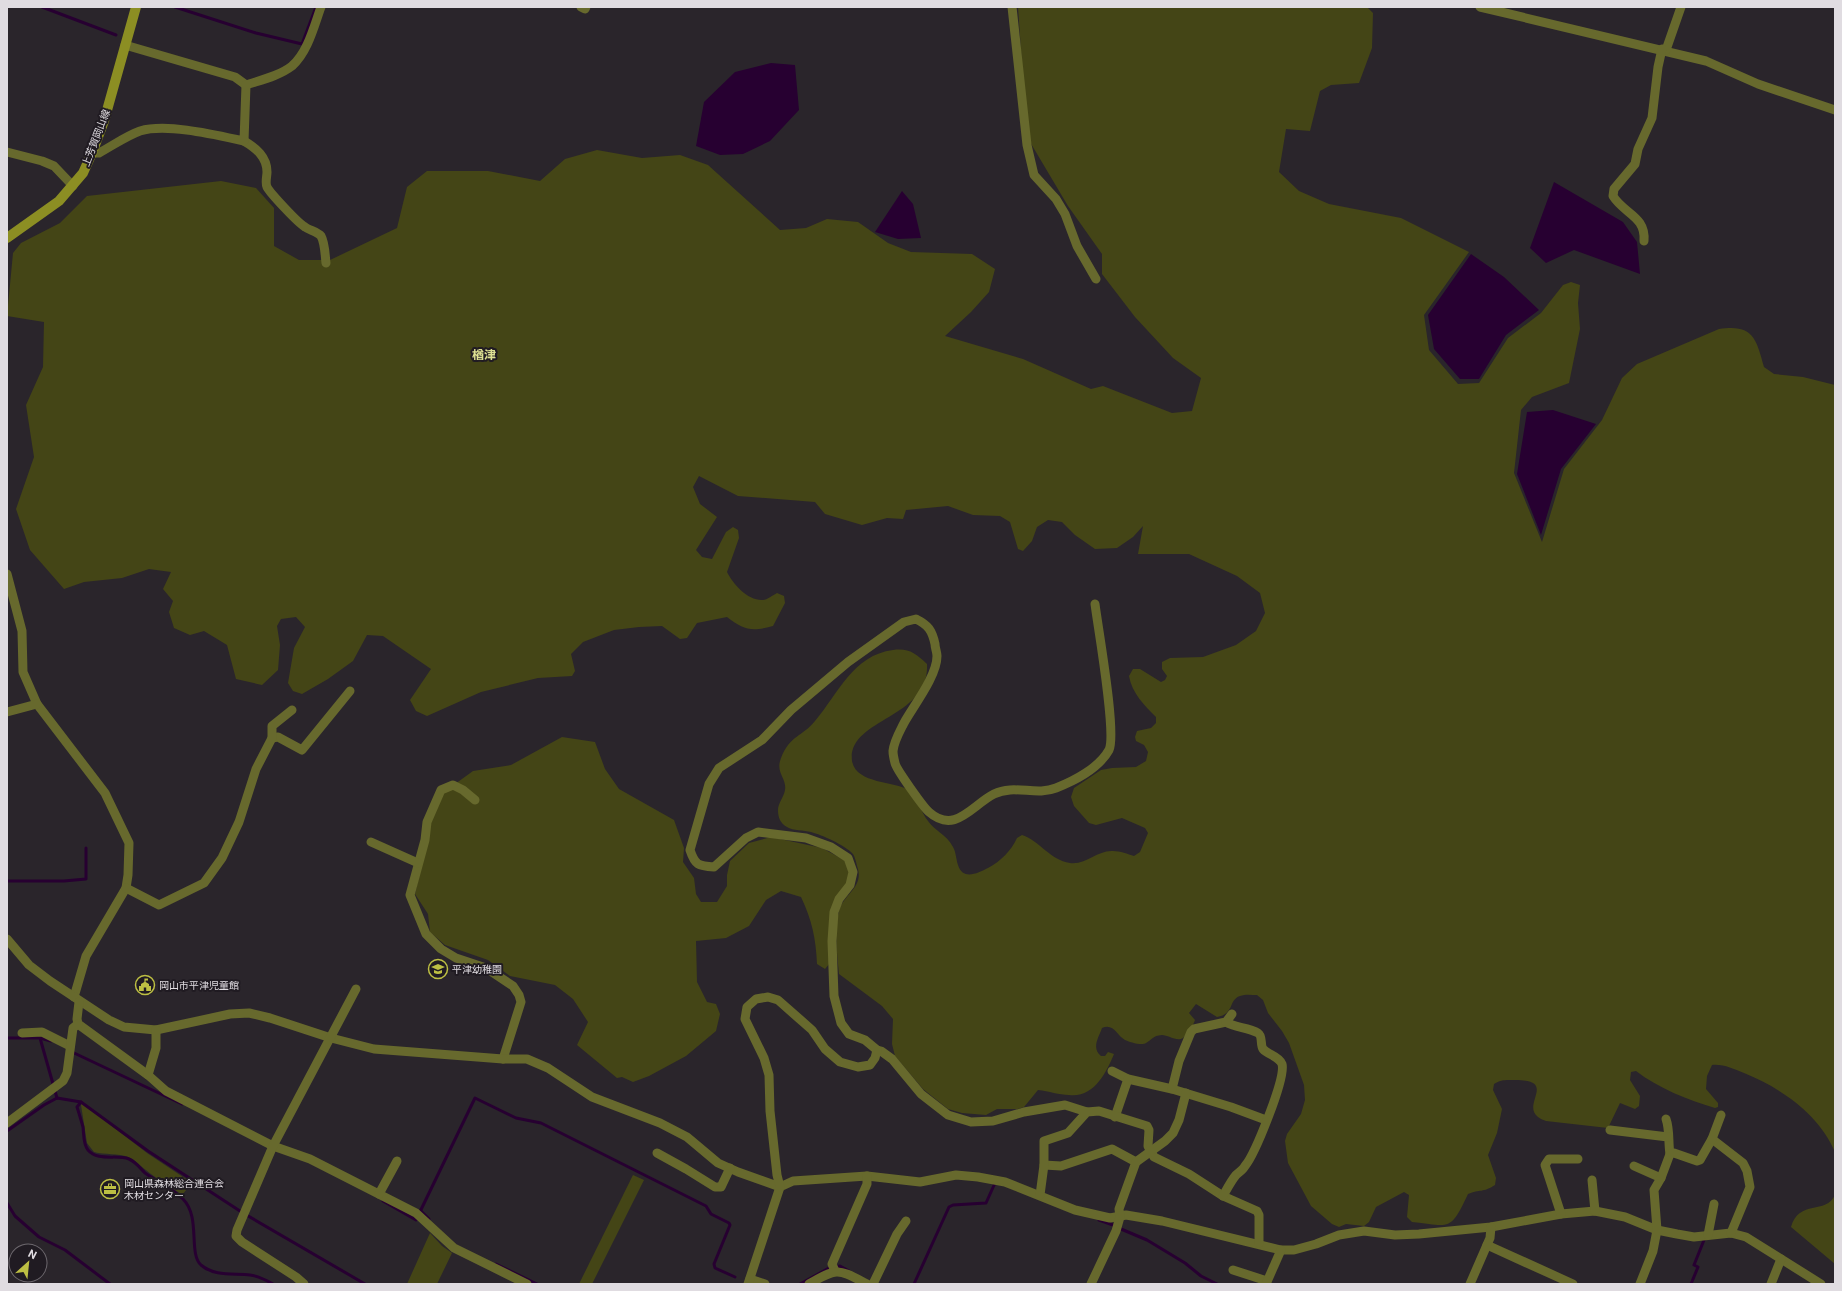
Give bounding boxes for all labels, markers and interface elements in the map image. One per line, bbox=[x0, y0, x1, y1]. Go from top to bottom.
street label: 上芳賀岡山線 bbox=[80, 108, 112, 168]
district label: 楢津 bbox=[472, 348, 496, 362]
school or university icon: 平津幼稚園 bbox=[427, 958, 449, 980]
place label: 平津幼稚園 bbox=[452, 964, 502, 975]
public building icon: 岡山市平津児童館 bbox=[134, 974, 156, 996]
place label: 岡山市平津児童館 bbox=[159, 980, 239, 991]
office icon: 岡山県森林総合連合会 木材センター bbox=[99, 1178, 121, 1200]
place label: 岡山県森林総合連合会 木材センター bbox=[124, 1178, 224, 1201]
north arrow bbox=[8, 1243, 48, 1283]
text: N bbox=[26, 1247, 39, 1262]

